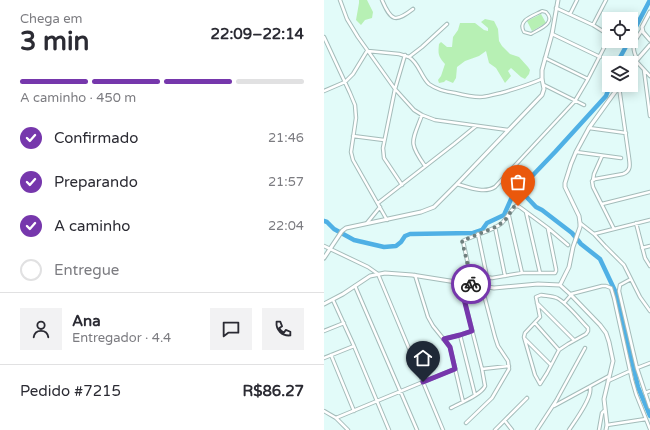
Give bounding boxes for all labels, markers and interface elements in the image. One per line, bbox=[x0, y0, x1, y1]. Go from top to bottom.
text: Chega em bbox=[20, 11, 83, 27]
map controls bbox=[602, 12, 638, 92]
button: locate bbox=[602, 12, 638, 48]
text: 22:09–22:14 bbox=[211, 25, 304, 43]
text: 3 min bbox=[20, 26, 89, 57]
button: layers bbox=[602, 56, 638, 92]
text: A caminho · 450 m bbox=[20, 90, 136, 106]
icon: check bbox=[20, 127, 42, 149]
text: Confirmado bbox=[54, 129, 138, 147]
text: 21:46 bbox=[268, 130, 304, 146]
pin bbox=[501, 165, 535, 206]
icon: check bbox=[20, 171, 42, 193]
icon: bag bbox=[507, 171, 529, 193]
text: Preparando bbox=[54, 173, 138, 191]
text: 21:57 bbox=[268, 174, 304, 190]
icon: check bbox=[20, 215, 42, 237]
text: A caminho bbox=[54, 217, 130, 235]
text: 22:04 bbox=[268, 218, 304, 234]
text: Entregue bbox=[54, 261, 119, 279]
courier bbox=[451, 264, 491, 304]
icon: bike bbox=[460, 273, 482, 295]
button: person bbox=[20, 308, 62, 350]
button: chat bbox=[210, 308, 252, 350]
button: phone bbox=[262, 308, 304, 350]
text: Ana bbox=[72, 312, 101, 330]
text: Entregador · 4.4 bbox=[72, 330, 171, 346]
pin bbox=[406, 341, 440, 382]
icon: home bbox=[412, 347, 434, 369]
text: Pedido #7215 bbox=[20, 382, 121, 400]
text: R$86.27 bbox=[242, 382, 304, 400]

